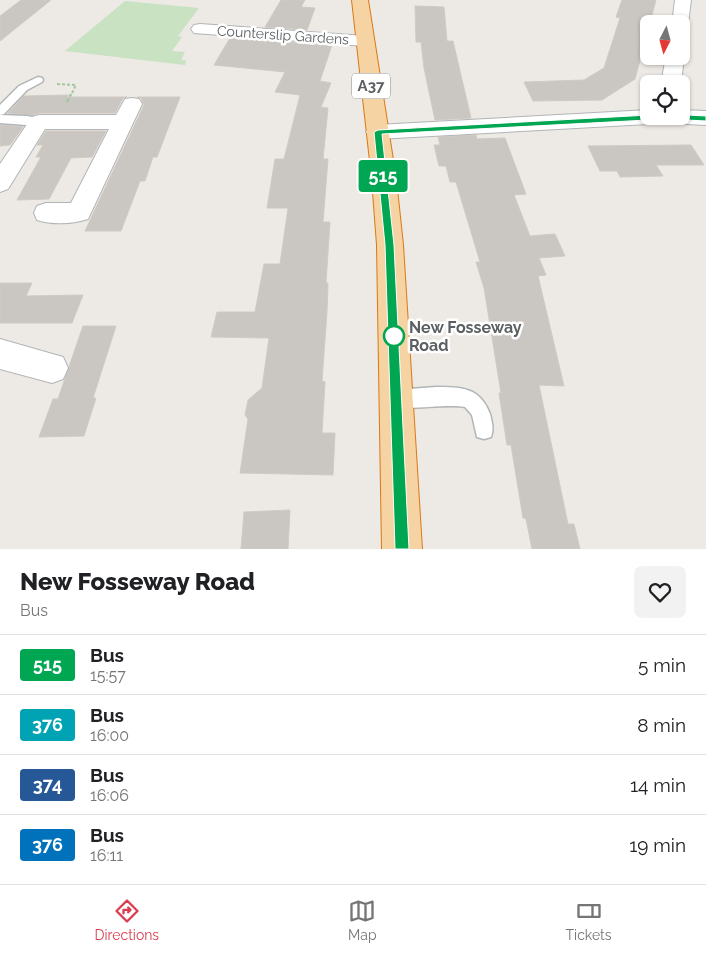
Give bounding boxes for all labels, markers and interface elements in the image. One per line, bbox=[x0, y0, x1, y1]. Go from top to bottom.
north arrow bbox=[640, 15, 690, 65]
map controls bbox=[640, 15, 690, 125]
street label: Counterslip Gardens bbox=[217, 22, 350, 48]
road number: A37 bbox=[352, 74, 390, 98]
button: locate bbox=[640, 75, 690, 125]
line badge: 515 bbox=[354, 160, 412, 192]
text: 515 bbox=[369, 165, 397, 186]
place label: New Fosseway Road bbox=[409, 318, 522, 355]
marker: New Fosseway Road bbox=[383, 325, 405, 347]
button: heart bbox=[634, 566, 686, 618]
text: New Fosseway Road bbox=[20, 567, 255, 596]
text: Bus bbox=[20, 601, 48, 620]
text: Bus bbox=[90, 644, 124, 666]
text: 515 bbox=[33, 654, 62, 675]
text: 5 min bbox=[638, 654, 686, 676]
text: 15:57 bbox=[90, 666, 126, 685]
text: Bus bbox=[90, 704, 124, 726]
text: 376 bbox=[32, 714, 63, 735]
text: 8 min bbox=[637, 714, 686, 736]
text: 16:00 bbox=[90, 726, 129, 745]
text: Bus bbox=[90, 764, 124, 786]
text: 374 bbox=[33, 774, 62, 795]
text: 14 min bbox=[630, 774, 686, 796]
text: 16:06 bbox=[90, 786, 129, 805]
text: Bus bbox=[90, 824, 124, 846]
text: 376 bbox=[32, 834, 63, 855]
text: 19 min bbox=[629, 834, 686, 856]
text: 16:11 bbox=[90, 846, 123, 865]
tab: Directions bbox=[94, 897, 159, 943]
tab: Map bbox=[348, 897, 377, 943]
tab: Tickets bbox=[566, 897, 612, 943]

